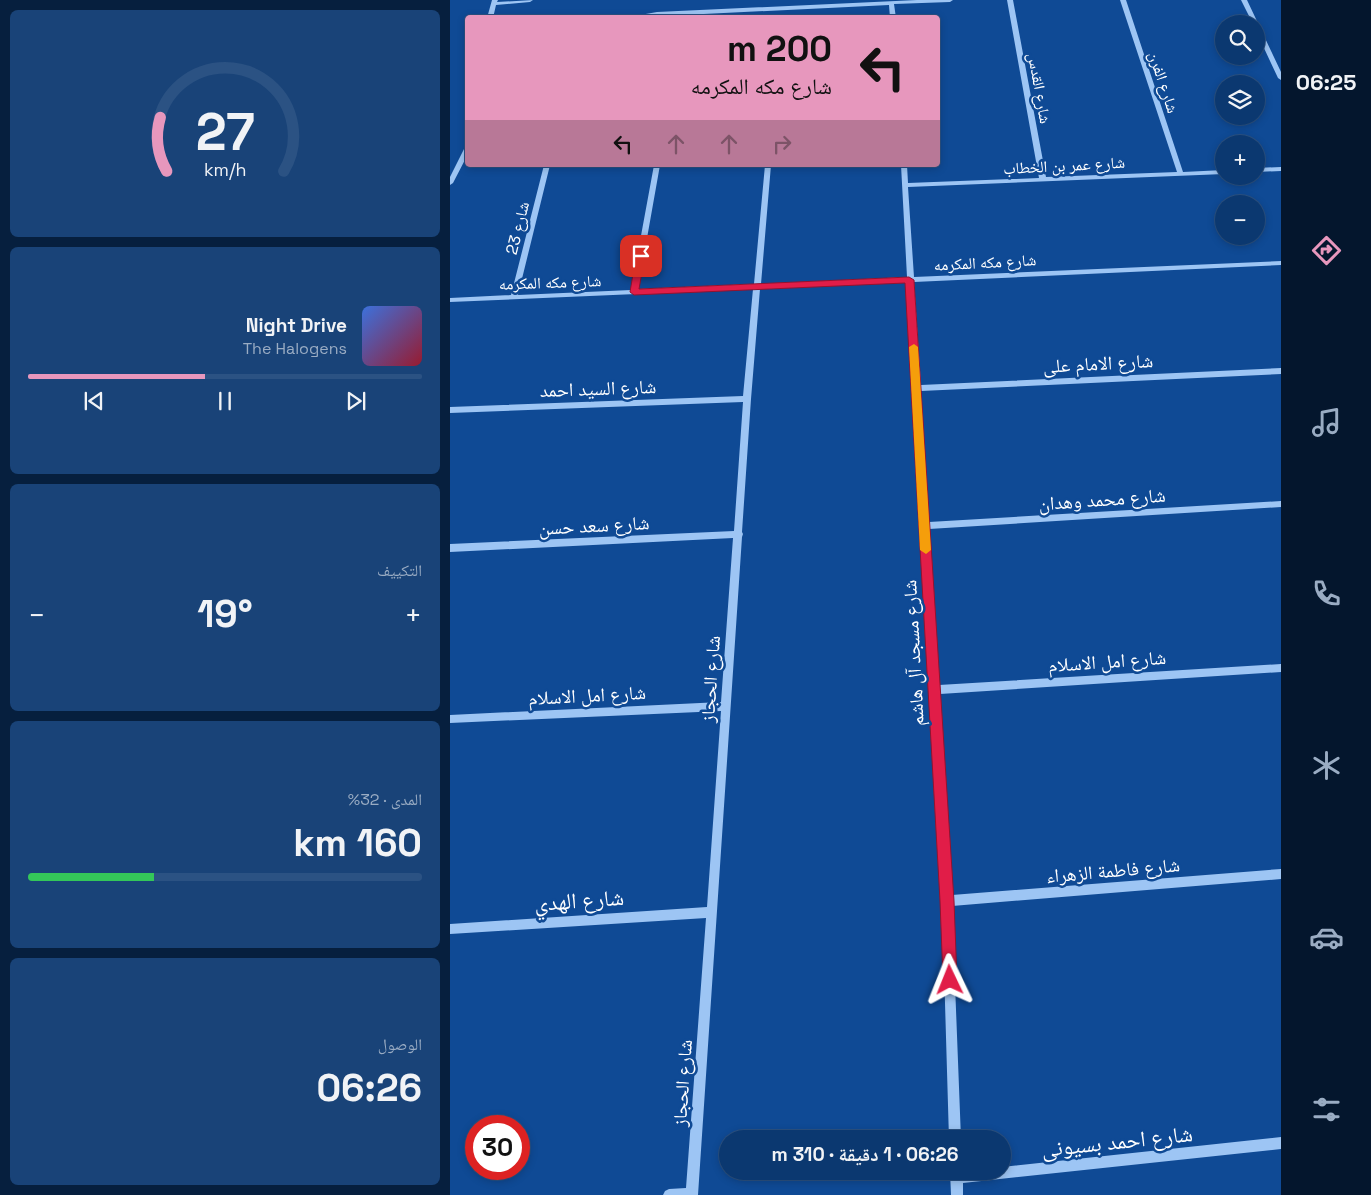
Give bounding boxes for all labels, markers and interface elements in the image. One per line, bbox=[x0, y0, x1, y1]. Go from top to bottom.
map controls bbox=[1215, 15, 1265, 245]
button: search bbox=[1215, 15, 1265, 65]
text: 200 m bbox=[727, 27, 832, 71]
icon: left bbox=[850, 35, 915, 100]
street label: شارع الفرن bbox=[1144, 49, 1183, 116]
street label: شارع القدس bbox=[1023, 51, 1056, 125]
text: 06:25 bbox=[1296, 68, 1356, 96]
text: شارع مكه المكرمه bbox=[691, 72, 832, 100]
button: layers bbox=[1215, 75, 1265, 125]
text: 27 bbox=[195, 99, 255, 165]
icon: left bbox=[609, 130, 637, 158]
icon: ahead bbox=[662, 130, 690, 158]
icon: ahead bbox=[715, 130, 743, 158]
icon: right bbox=[768, 130, 796, 158]
button: + bbox=[1215, 135, 1265, 185]
street label: شارع عمر بن الخطاب bbox=[1003, 152, 1125, 179]
text: km/h bbox=[204, 158, 246, 181]
button: − bbox=[1215, 195, 1265, 245]
street label: شارع 23 bbox=[501, 199, 534, 257]
icon: directions bbox=[1309, 233, 1344, 268]
pin bbox=[620, 235, 662, 277]
icon: arrive bbox=[627, 242, 655, 270]
street label: شارع مكه المكرمه bbox=[933, 249, 1037, 276]
street label: شارع مكه المكرمه bbox=[498, 270, 602, 295]
text: Night Drive bbox=[246, 313, 347, 338]
text: The Halogens bbox=[243, 338, 347, 359]
street label: شارع الامام على bbox=[1042, 348, 1154, 380]
street label: شارع السيد احمد bbox=[539, 374, 657, 403]
icon: previous bbox=[80, 387, 108, 415]
icon: pause bbox=[211, 387, 239, 415]
icon: next bbox=[342, 387, 370, 415]
icon: music bbox=[1309, 405, 1344, 440]
street label: شارع محمد وهدان bbox=[1038, 483, 1166, 516]
street label: شارع سعد حسن bbox=[538, 510, 650, 541]
text: التكييف bbox=[377, 560, 422, 581]
icon: phone bbox=[1309, 576, 1344, 611]
street label: شارع مسجد آل هاشم bbox=[897, 579, 930, 727]
text: 19° bbox=[197, 590, 253, 638]
text: − bbox=[28, 597, 45, 633]
text: + bbox=[405, 597, 422, 633]
street label: شارع الحجاز bbox=[695, 635, 726, 724]
street label: شارع امل الاسلام bbox=[1047, 645, 1167, 679]
street label: شارع امل الاسلام bbox=[527, 680, 647, 712]
icon: climate bbox=[1309, 748, 1344, 783]
text: المدى · 32% bbox=[348, 789, 422, 810]
text: 160 km bbox=[293, 819, 422, 867]
street label: شارع فاطمة الزهراء bbox=[1045, 852, 1181, 889]
street label: شارع الهدي bbox=[533, 883, 625, 921]
icon: car bbox=[1309, 920, 1344, 955]
position arrow bbox=[923, 953, 975, 1005]
text: الوصول bbox=[378, 1034, 422, 1055]
street label: شارع الحجاز bbox=[667, 1039, 698, 1128]
text: 06:26 bbox=[317, 1064, 422, 1112]
icon: filters bbox=[1309, 1092, 1344, 1127]
speed limit sign: 30 bbox=[465, 1115, 530, 1180]
street label: شارع احمد بسيونى bbox=[1040, 1119, 1194, 1163]
text: 06:26 · 1 دقيقة · 310 m bbox=[772, 1142, 958, 1167]

